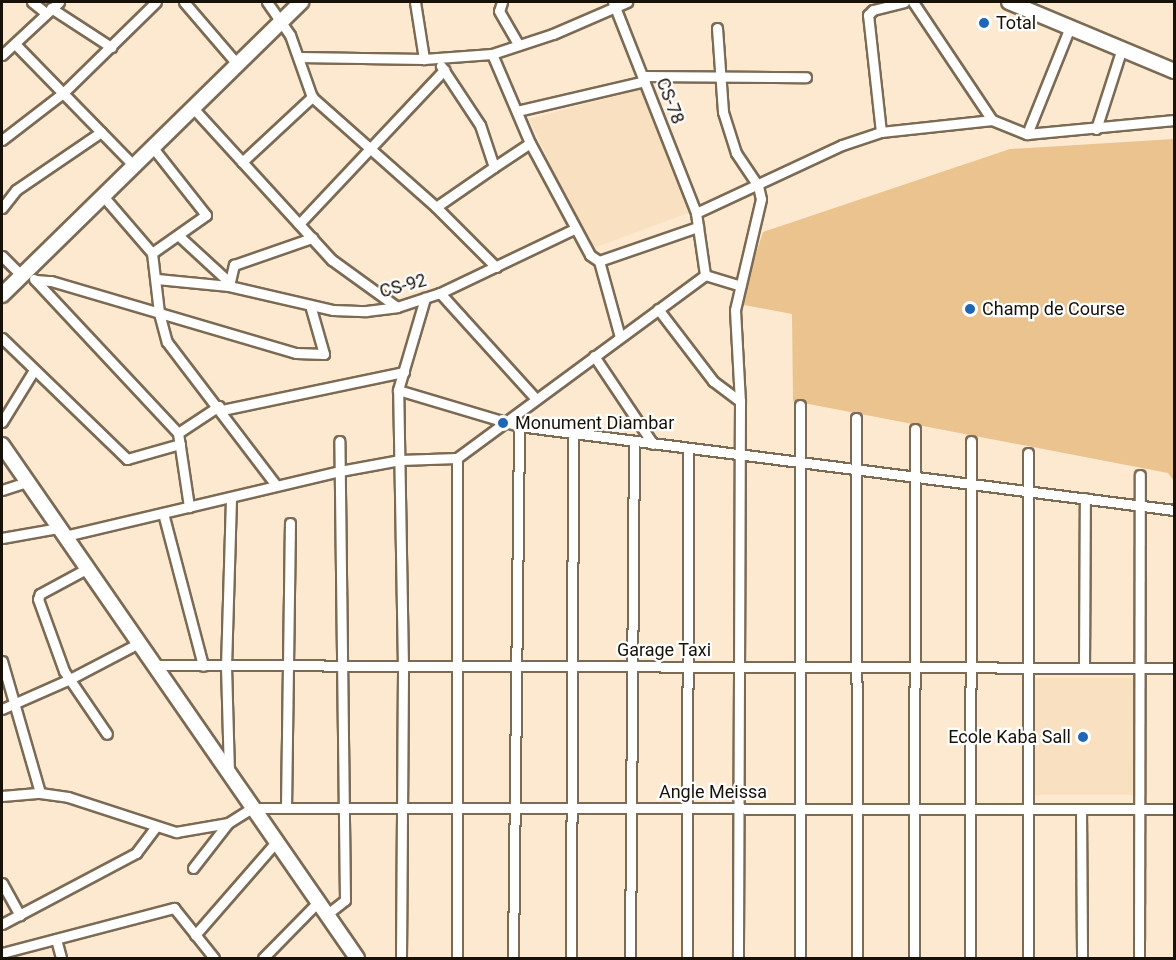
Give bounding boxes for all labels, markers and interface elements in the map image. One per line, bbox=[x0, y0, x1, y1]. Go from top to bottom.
place label: Total bbox=[996, 12, 1036, 34]
marker: Total bbox=[977, 16, 991, 30]
street label: CS-78 bbox=[651, 75, 689, 127]
street label: CS-92 bbox=[377, 269, 429, 303]
place label: Champ de Course bbox=[982, 298, 1125, 320]
marker: Champ de Course bbox=[963, 302, 977, 316]
place label: Monument Diambar bbox=[515, 412, 674, 434]
marker: Monument Diambar bbox=[496, 416, 510, 430]
street label: Garage Taxi bbox=[617, 639, 711, 661]
place label: Ecole Kaba Sall bbox=[948, 726, 1071, 748]
marker: Ecole Kaba Sall bbox=[1076, 730, 1090, 744]
street label: Angle Meissa bbox=[659, 781, 767, 803]

